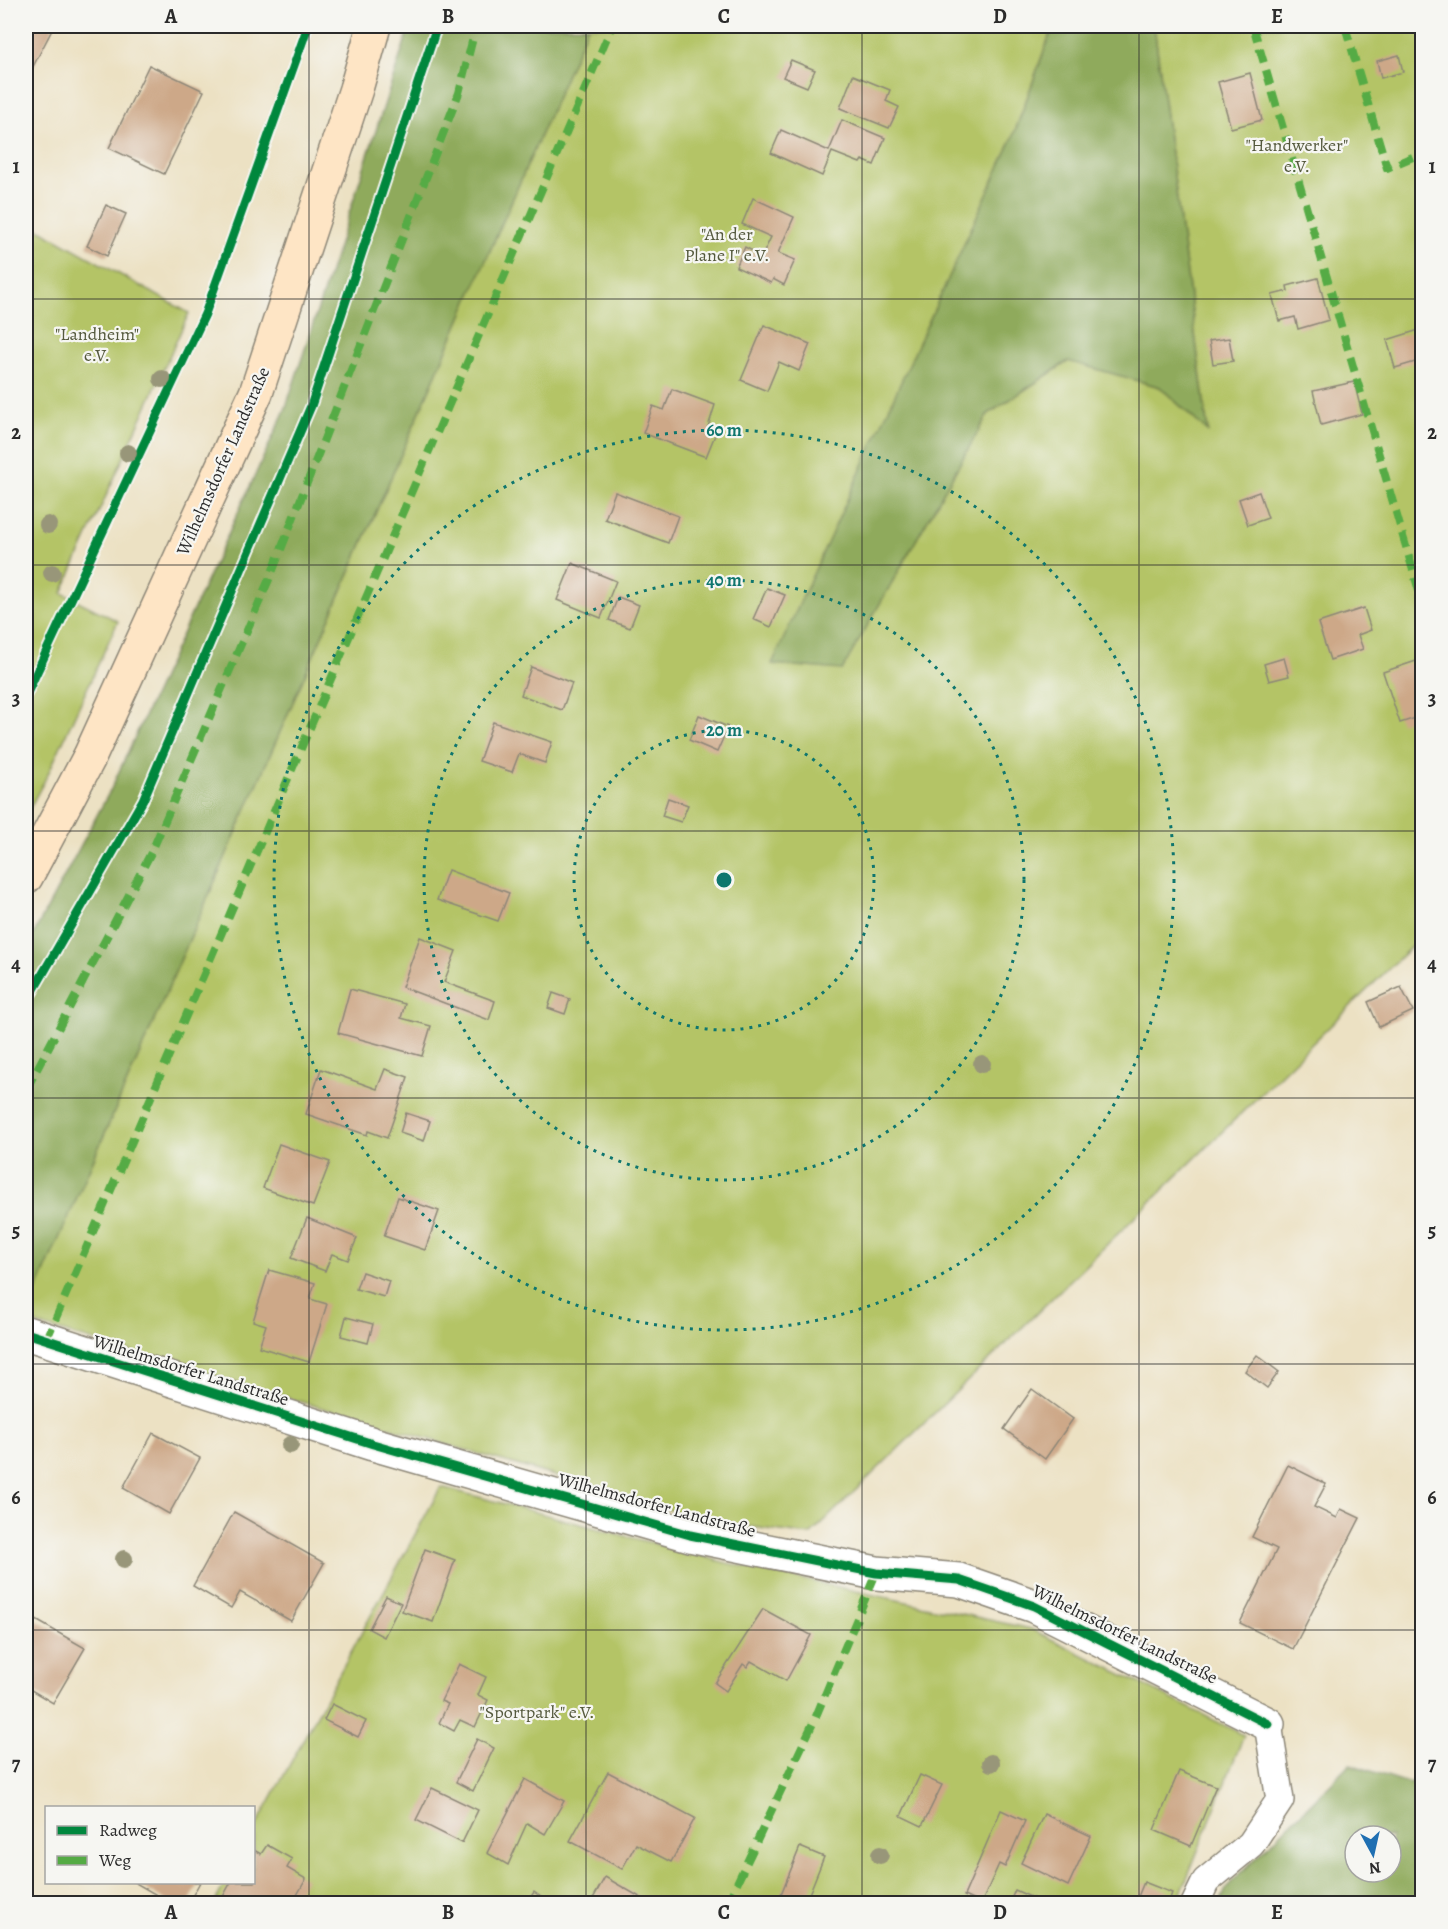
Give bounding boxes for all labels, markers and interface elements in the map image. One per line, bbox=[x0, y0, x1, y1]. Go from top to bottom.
text: A bbox=[164, 3, 178, 30]
text: B bbox=[442, 3, 454, 30]
text: C bbox=[718, 3, 730, 30]
text: D bbox=[993, 3, 1007, 30]
text: E bbox=[1271, 3, 1283, 30]
park label: "Handwerker" e.V. bbox=[1246, 133, 1348, 178]
text: 1 bbox=[12, 153, 20, 180]
text: 1 bbox=[1428, 153, 1436, 180]
park label: "An der Plane I" e.V. bbox=[684, 222, 770, 267]
park label: "Landheim" e.V. bbox=[55, 322, 139, 367]
street label: Wilhelmsdorfer Landstraße bbox=[170, 363, 275, 560]
text: 60 m bbox=[706, 418, 742, 442]
text: 2 bbox=[11, 419, 21, 446]
text: 2 bbox=[1427, 419, 1437, 446]
text: 40 m bbox=[706, 568, 742, 592]
text: 3 bbox=[12, 685, 20, 712]
text: 3 bbox=[1428, 685, 1436, 712]
text: 20 m bbox=[706, 718, 742, 742]
centre of rings bbox=[714, 870, 734, 890]
text: 4 bbox=[11, 951, 21, 978]
text: 4 bbox=[1427, 951, 1437, 978]
text: 5 bbox=[12, 1217, 20, 1244]
text: 5 bbox=[1428, 1217, 1436, 1244]
street label: Wilhelmsdorfer Landstraße bbox=[89, 1328, 292, 1411]
street label: Wilhelmsdorfer Landstraße bbox=[555, 1467, 758, 1543]
text: 6 bbox=[11, 1484, 21, 1511]
text: 6 bbox=[1427, 1484, 1437, 1511]
street label: Wilhelmsdorfer Landstraße bbox=[1027, 1578, 1222, 1689]
park label: "Sportpark" e.V. bbox=[479, 1700, 595, 1724]
text: 7 bbox=[12, 1750, 21, 1777]
text: 7 bbox=[1428, 1750, 1437, 1777]
legend bbox=[45, 1806, 255, 1884]
text: Radweg bbox=[99, 1818, 157, 1842]
north arrow bbox=[1343, 1824, 1403, 1884]
text: Weg bbox=[98, 1848, 131, 1872]
text: N bbox=[1367, 1856, 1382, 1880]
text: A bbox=[164, 1899, 178, 1926]
text: B bbox=[442, 1899, 454, 1926]
text: C bbox=[718, 1899, 730, 1926]
text: D bbox=[993, 1899, 1007, 1926]
text: E bbox=[1271, 1899, 1283, 1926]

